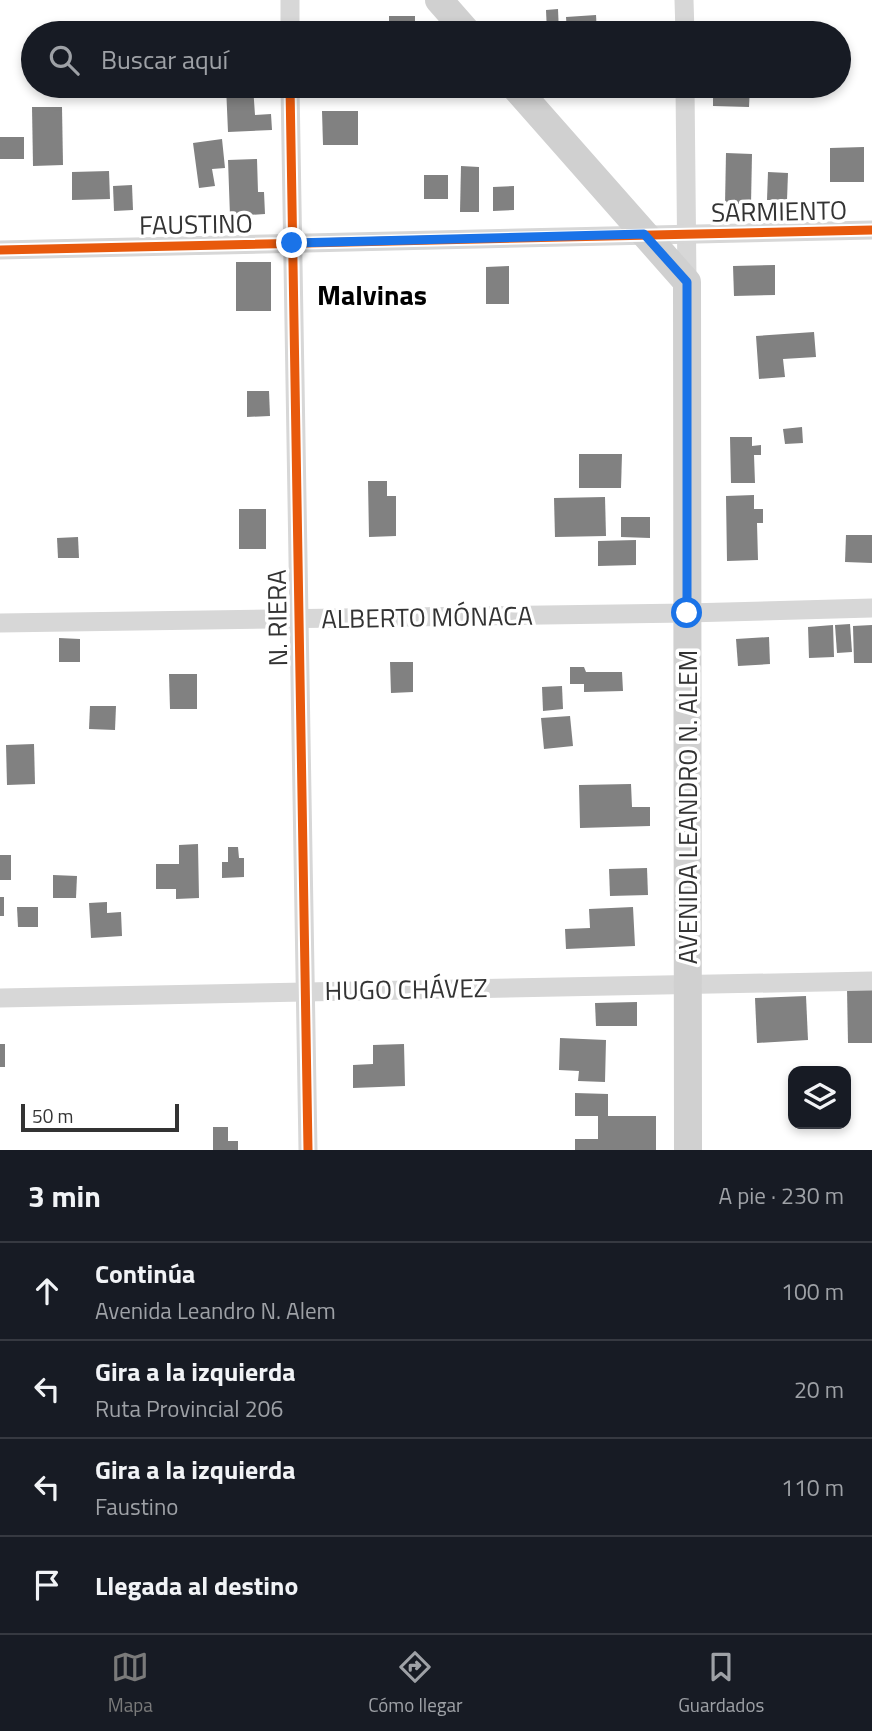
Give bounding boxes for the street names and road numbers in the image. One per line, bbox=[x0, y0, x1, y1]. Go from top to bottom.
street label: SARMIENTO bbox=[711, 190, 847, 232]
street label: FAUSTINO bbox=[139, 204, 253, 244]
street label: N. RIERA bbox=[257, 569, 297, 667]
street label: ALBERTO MÓNACA bbox=[321, 596, 533, 638]
street label: AVENIDA LEANDRO N. ALEM bbox=[668, 650, 707, 964]
street label: HUGO CHÁVEZ bbox=[324, 968, 488, 1010]

